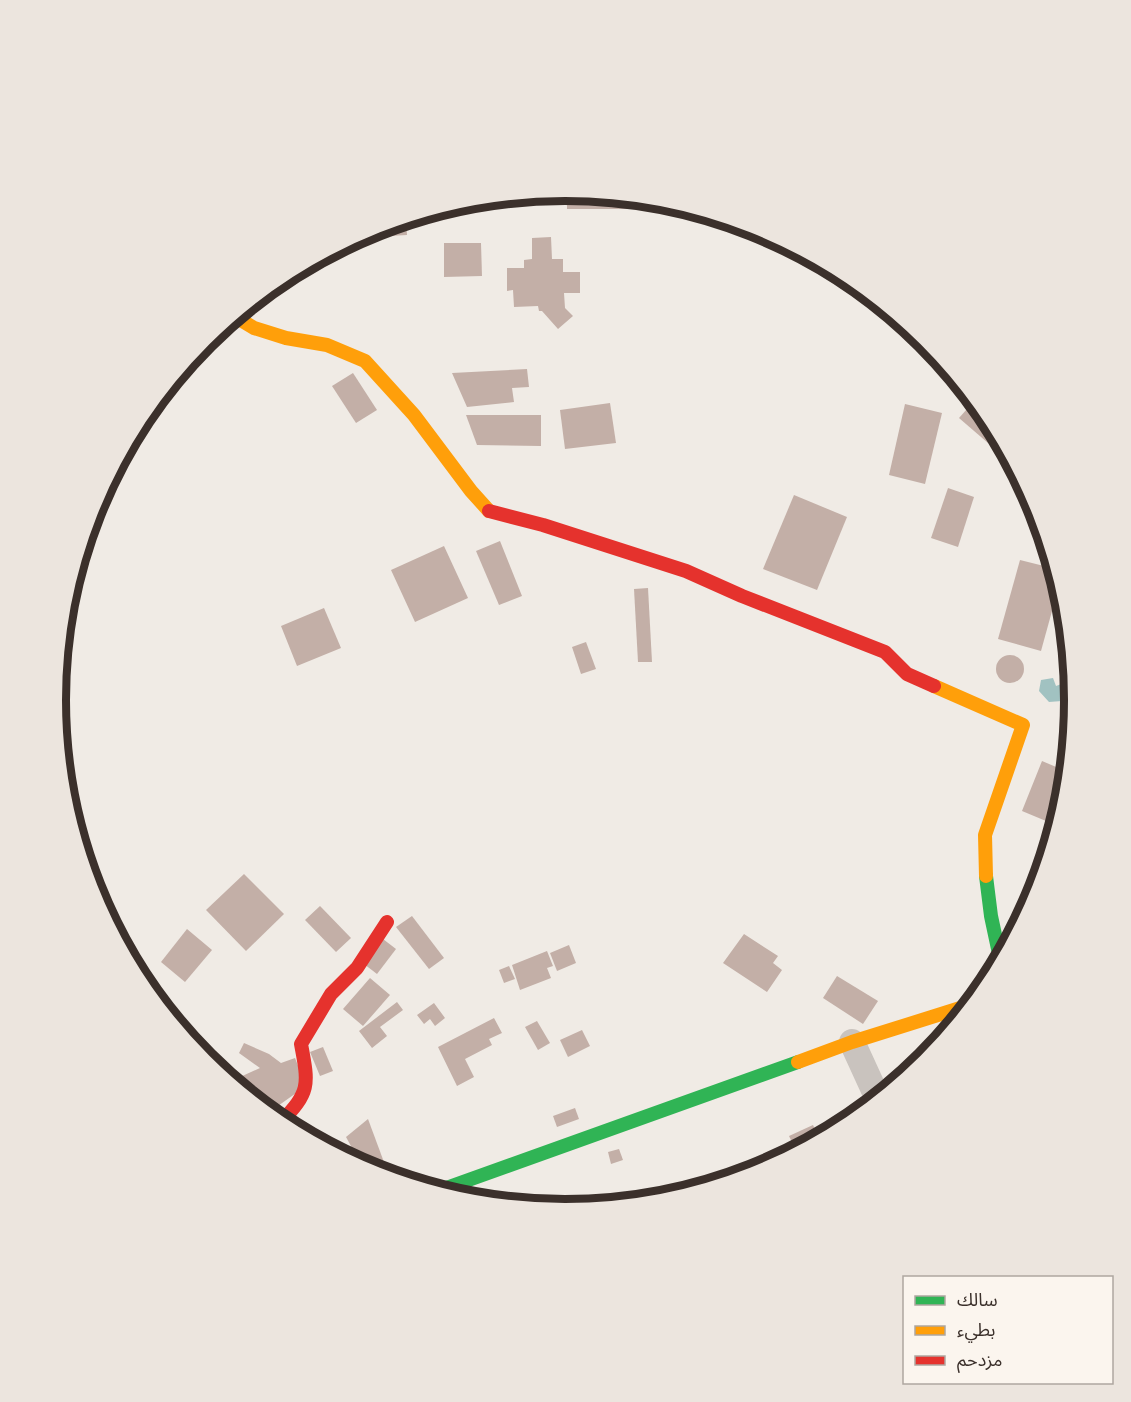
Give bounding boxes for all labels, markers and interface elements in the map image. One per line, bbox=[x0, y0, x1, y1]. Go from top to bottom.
legend bbox=[903, 1276, 1113, 1384]
text: سالك bbox=[957, 1287, 998, 1311]
text: بطيء bbox=[957, 1317, 995, 1343]
text: مزدحم bbox=[957, 1347, 1002, 1373]

